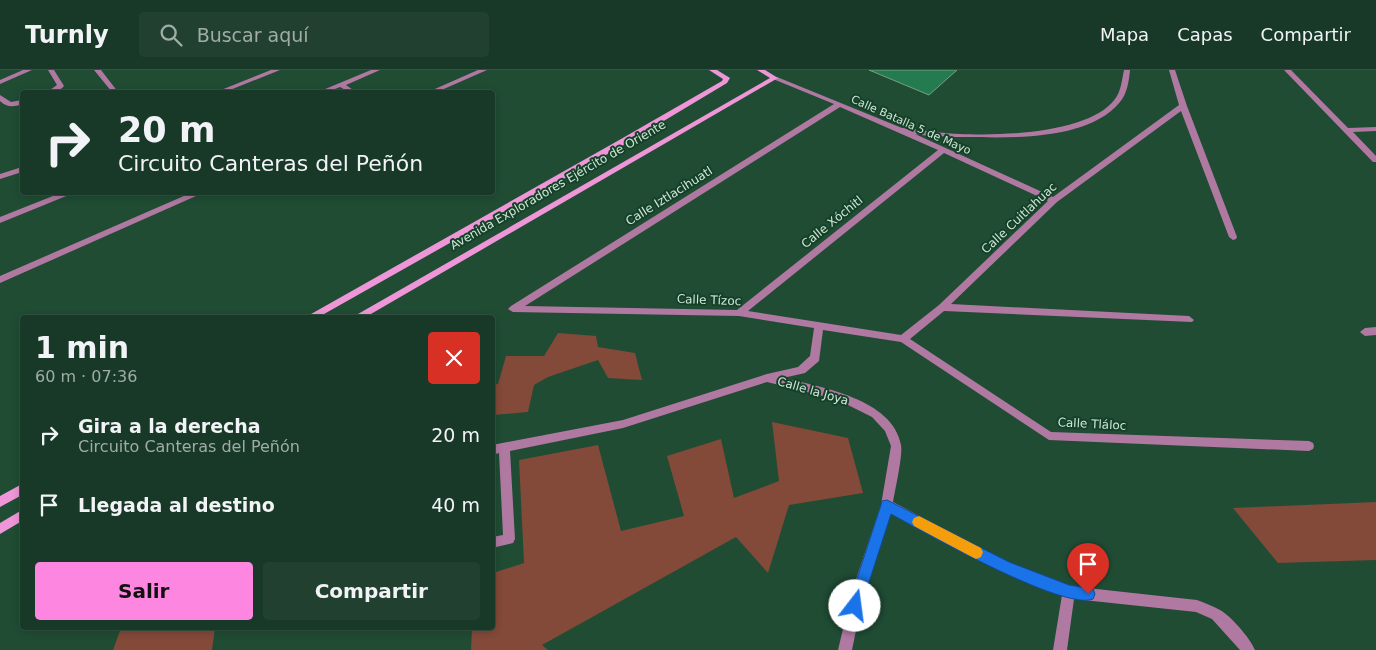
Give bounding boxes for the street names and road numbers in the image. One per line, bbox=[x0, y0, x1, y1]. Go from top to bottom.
street label: Calle Batalla 5 de Mayo bbox=[849, 93, 973, 157]
street label: Avenida Exploradores Ejército de Oriente bbox=[448, 117, 668, 253]
street label: Calle Iztlacihuatl bbox=[623, 164, 715, 228]
street label: Calle Cuitlahuac bbox=[979, 180, 1059, 256]
street label: Calle Xóchitl bbox=[799, 193, 865, 251]
street label: Calle Tízoc bbox=[677, 292, 741, 308]
street label: Calle la Joya bbox=[776, 374, 850, 408]
street label: Calle Tláloc bbox=[1057, 415, 1127, 433]

